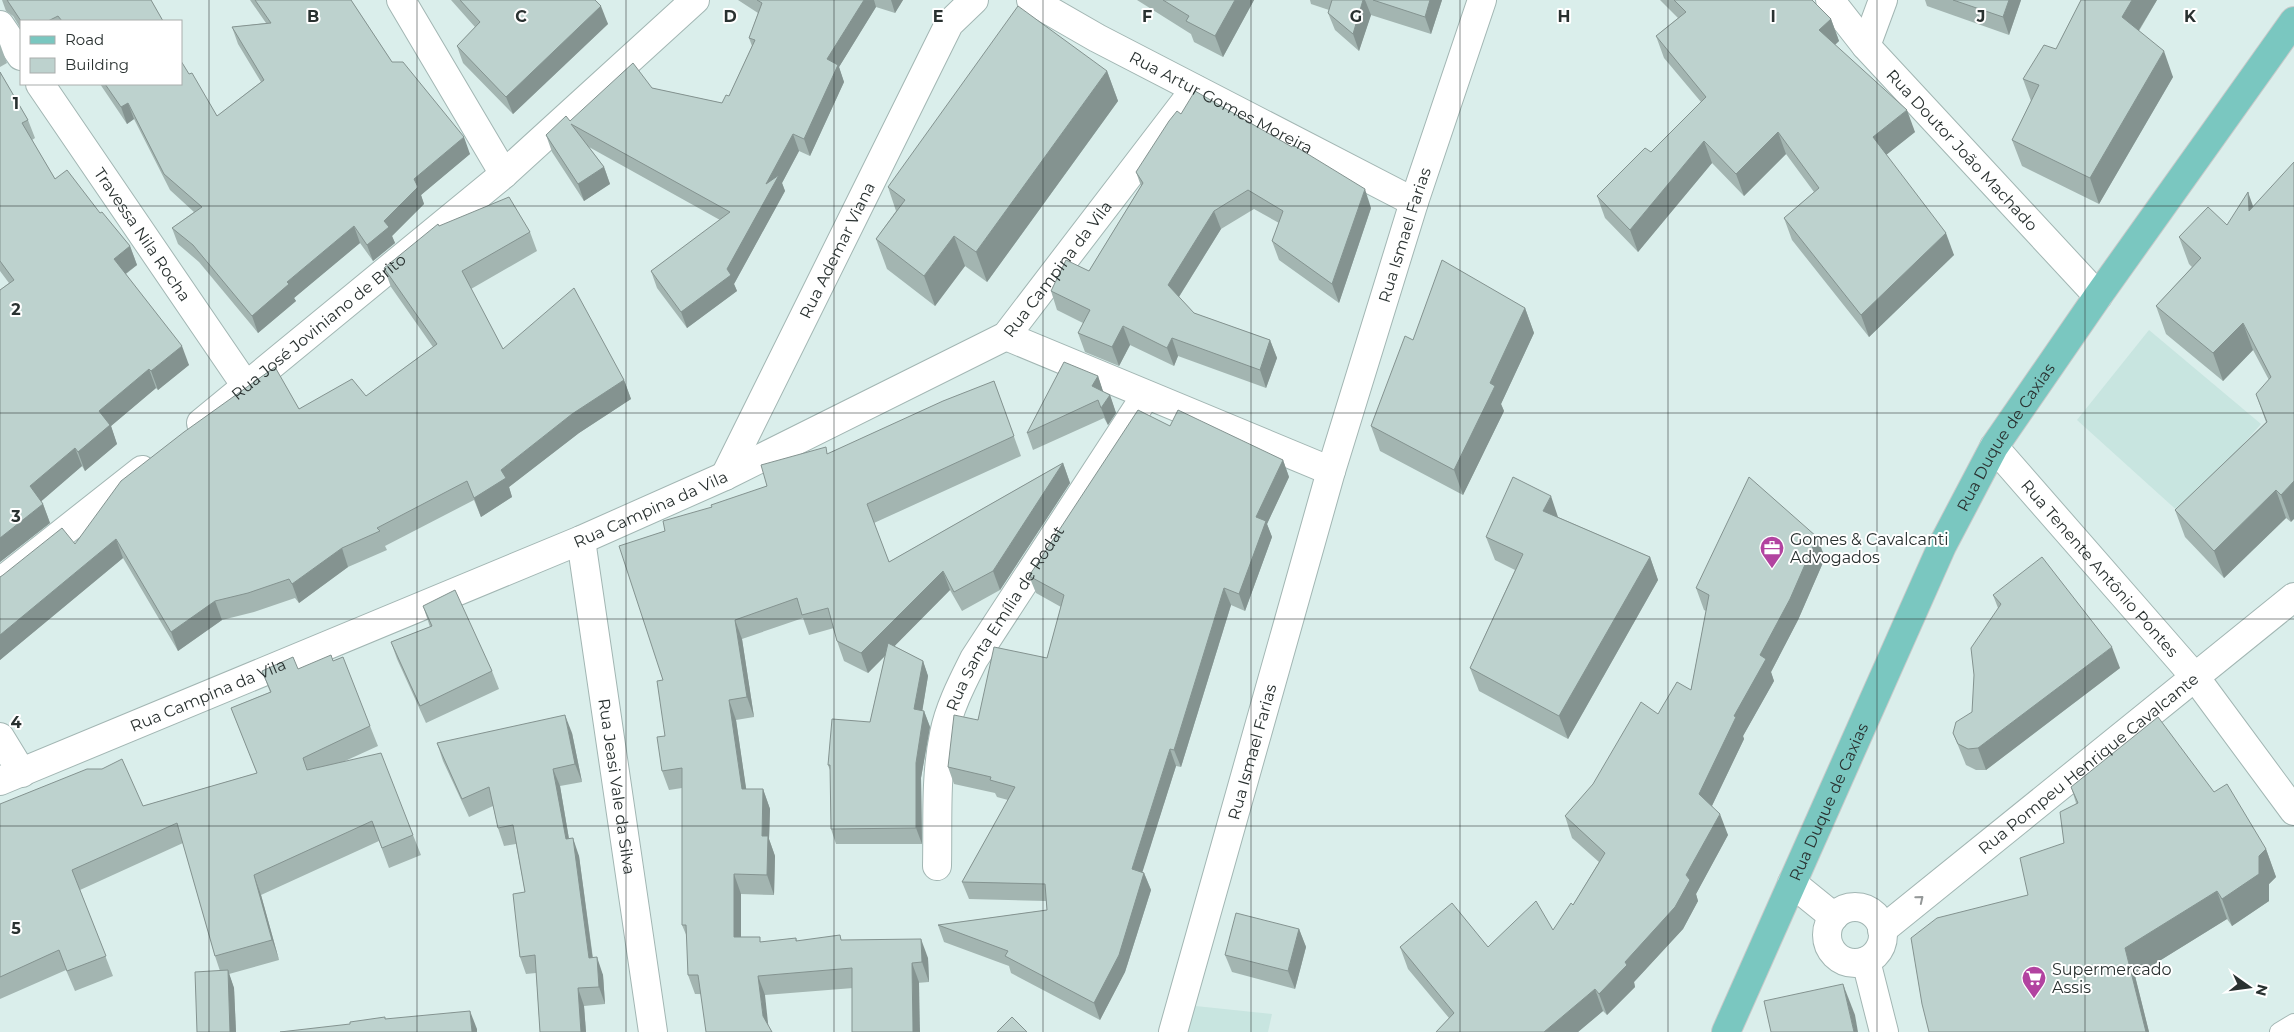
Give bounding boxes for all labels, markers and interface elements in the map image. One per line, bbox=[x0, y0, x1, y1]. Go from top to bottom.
text: B bbox=[307, 7, 319, 26]
text: C bbox=[515, 7, 527, 26]
text: D bbox=[723, 7, 737, 26]
text: E bbox=[933, 7, 943, 26]
text: F bbox=[1142, 7, 1152, 26]
text: G bbox=[1350, 7, 1362, 26]
text: H bbox=[1558, 7, 1570, 26]
text: I bbox=[1770, 7, 1776, 26]
text: J bbox=[1976, 7, 1985, 26]
text: K bbox=[2184, 7, 2197, 26]
legend bbox=[20, 20, 182, 85]
text: Road bbox=[65, 30, 104, 49]
street label: Rua Artur Gomes Moreira bbox=[1126, 47, 1316, 158]
text: Building bbox=[65, 55, 129, 74]
street label: Rua Doutor João Machado bbox=[1882, 65, 2042, 235]
text: 1 bbox=[13, 94, 19, 113]
street label: Travessa Nila Rocha bbox=[90, 164, 194, 305]
street label: Rua Ismael Farias bbox=[1375, 165, 1435, 305]
street label: Rua Ademar Viana bbox=[796, 179, 879, 322]
street label: Rua Campina da Vila bbox=[1000, 197, 1116, 341]
street label: Rua José Joviniano de Brito bbox=[228, 250, 410, 404]
text: 2 bbox=[11, 300, 21, 319]
street label: Rua Duque de Caxias bbox=[1953, 360, 2059, 515]
street label: Rua Campina da Vila bbox=[571, 467, 731, 552]
street label: Rua Tenente Antônio Pontes bbox=[2017, 476, 2182, 661]
text: 3 bbox=[10, 507, 21, 526]
street label: Rua Santa Emília de Rodat bbox=[942, 522, 1069, 714]
place label: Gomes & Cavalcanti Advogados bbox=[1790, 530, 1949, 567]
office icon: Gomes & Cavalcanti Advogados bbox=[1759, 535, 1785, 569]
street label: Rua Campina da Vila bbox=[127, 655, 289, 736]
street label: Rua Pompeu Henrique Cavalcante bbox=[1975, 669, 2202, 858]
street label: Rua Ismael Farias bbox=[1224, 682, 1281, 822]
street label: Rua Jeasi Vale da Silva bbox=[594, 697, 639, 876]
text: 4 bbox=[10, 713, 22, 732]
street label: Rua Duque de Caxias bbox=[1785, 720, 1872, 884]
one-way arrow bbox=[1915, 896, 1924, 905]
text: 5 bbox=[11, 919, 21, 938]
place label: Supermercado Assis bbox=[2052, 960, 2172, 997]
north arrow bbox=[2224, 962, 2274, 1012]
supermarket icon: Supermercado Assis bbox=[2021, 965, 2047, 999]
text: N bbox=[2252, 982, 2272, 998]

